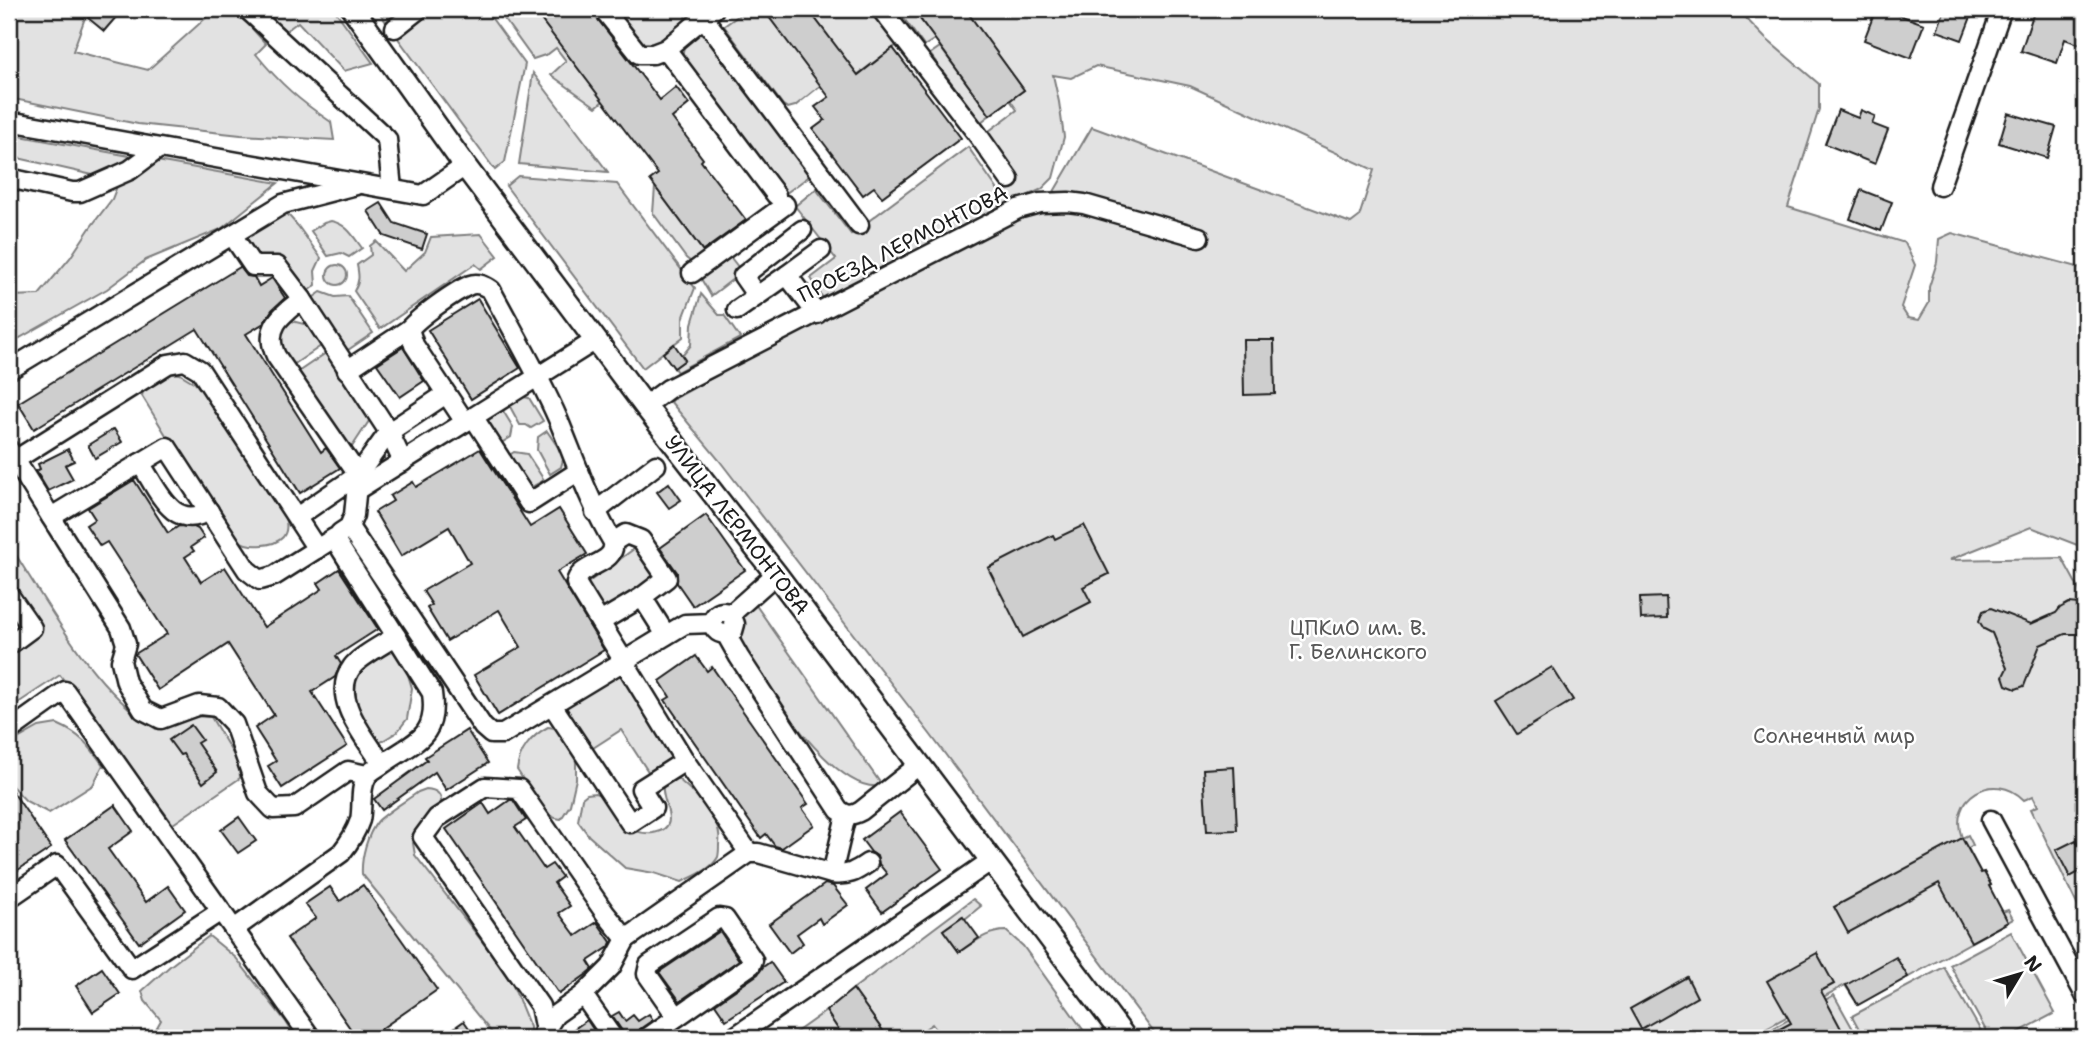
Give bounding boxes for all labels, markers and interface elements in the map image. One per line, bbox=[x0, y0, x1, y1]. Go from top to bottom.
street label: ПРОЕЗД ЛЕРМОНТОВА bbox=[793, 179, 1013, 309]
street label: УЛИЦА ЛЕРМОНТОВА bbox=[658, 429, 816, 621]
park label: ЦПКиО им. В. Г. Белинского bbox=[1289, 614, 1427, 666]
park label: Солнечный мир bbox=[1753, 722, 1915, 750]
north arrow bbox=[1986, 939, 2056, 1009]
text: N bbox=[2019, 950, 2047, 977]

